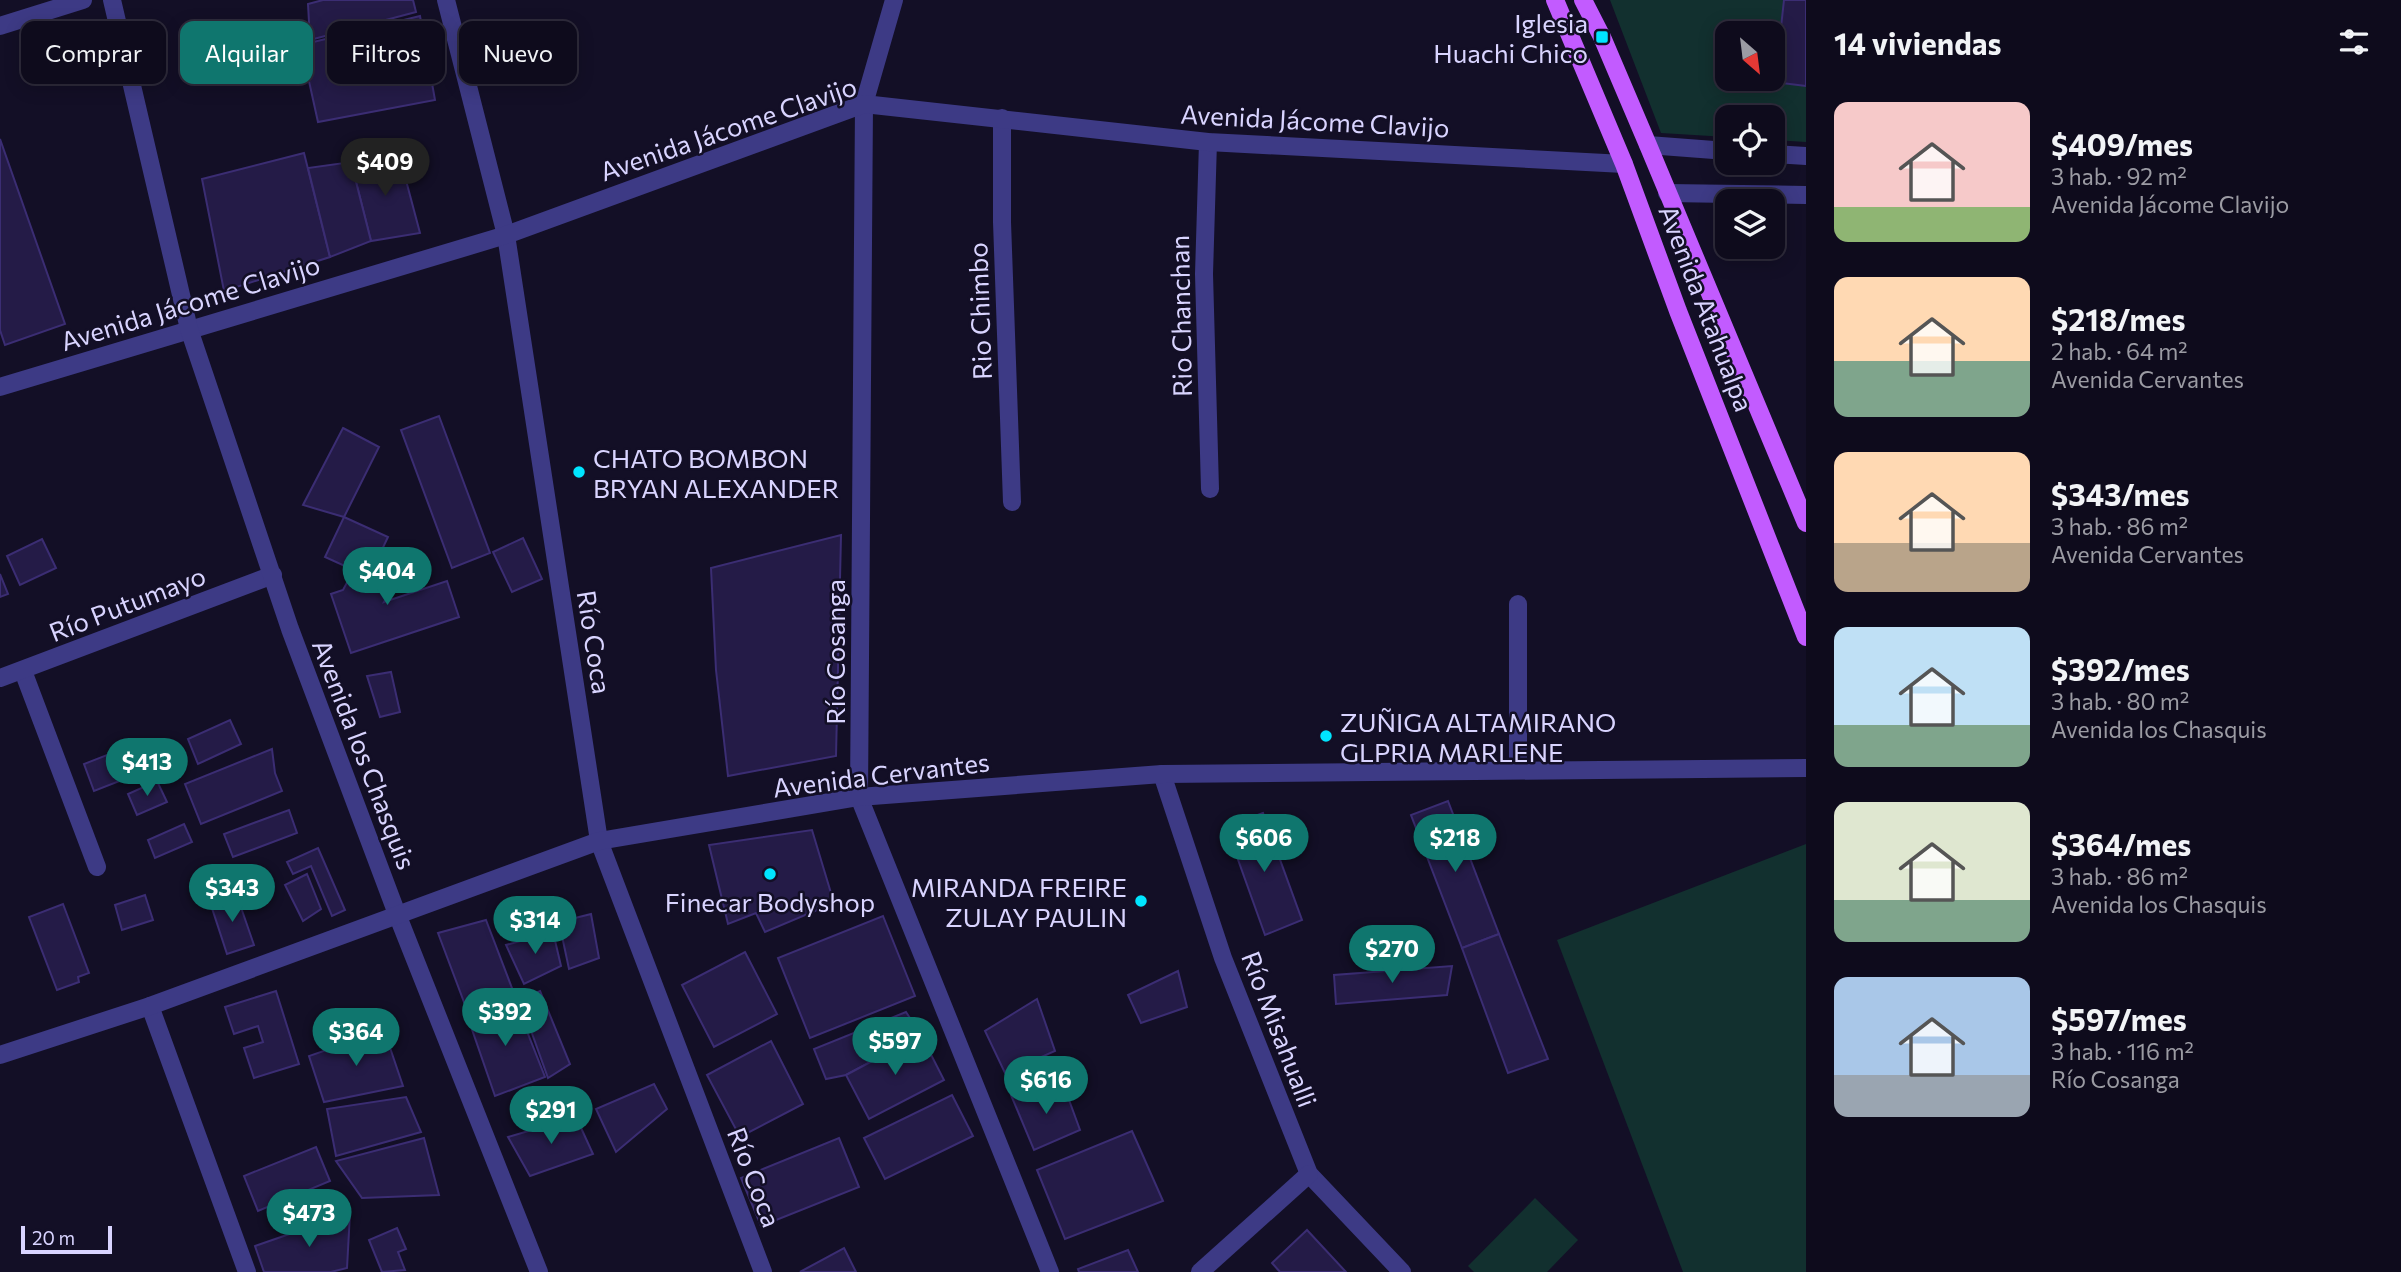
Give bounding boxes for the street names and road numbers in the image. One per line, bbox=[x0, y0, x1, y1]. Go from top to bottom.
street label: Avenida Jácome Clavijo bbox=[596, 69, 860, 187]
street label: Avenida Jácome Clavijo bbox=[1180, 97, 1450, 143]
street label: Avenida Atahualpa bbox=[1653, 200, 1761, 416]
street label: Rio Chanchan bbox=[1163, 235, 1197, 397]
street label: Rio Chimbo bbox=[961, 242, 997, 380]
street label: Avenida Jácome Clavijo bbox=[57, 248, 323, 356]
street label: Río Putumayo bbox=[44, 559, 210, 647]
street label: Río Cosanga bbox=[819, 579, 850, 725]
street label: Río Coca bbox=[572, 588, 618, 696]
street label: Avenida los Chasquis bbox=[307, 635, 423, 873]
street label: Avenida Cervantes bbox=[771, 745, 991, 803]
street label: Río Misahualli bbox=[1236, 947, 1324, 1111]
street label: Río Coca bbox=[722, 1123, 788, 1231]

